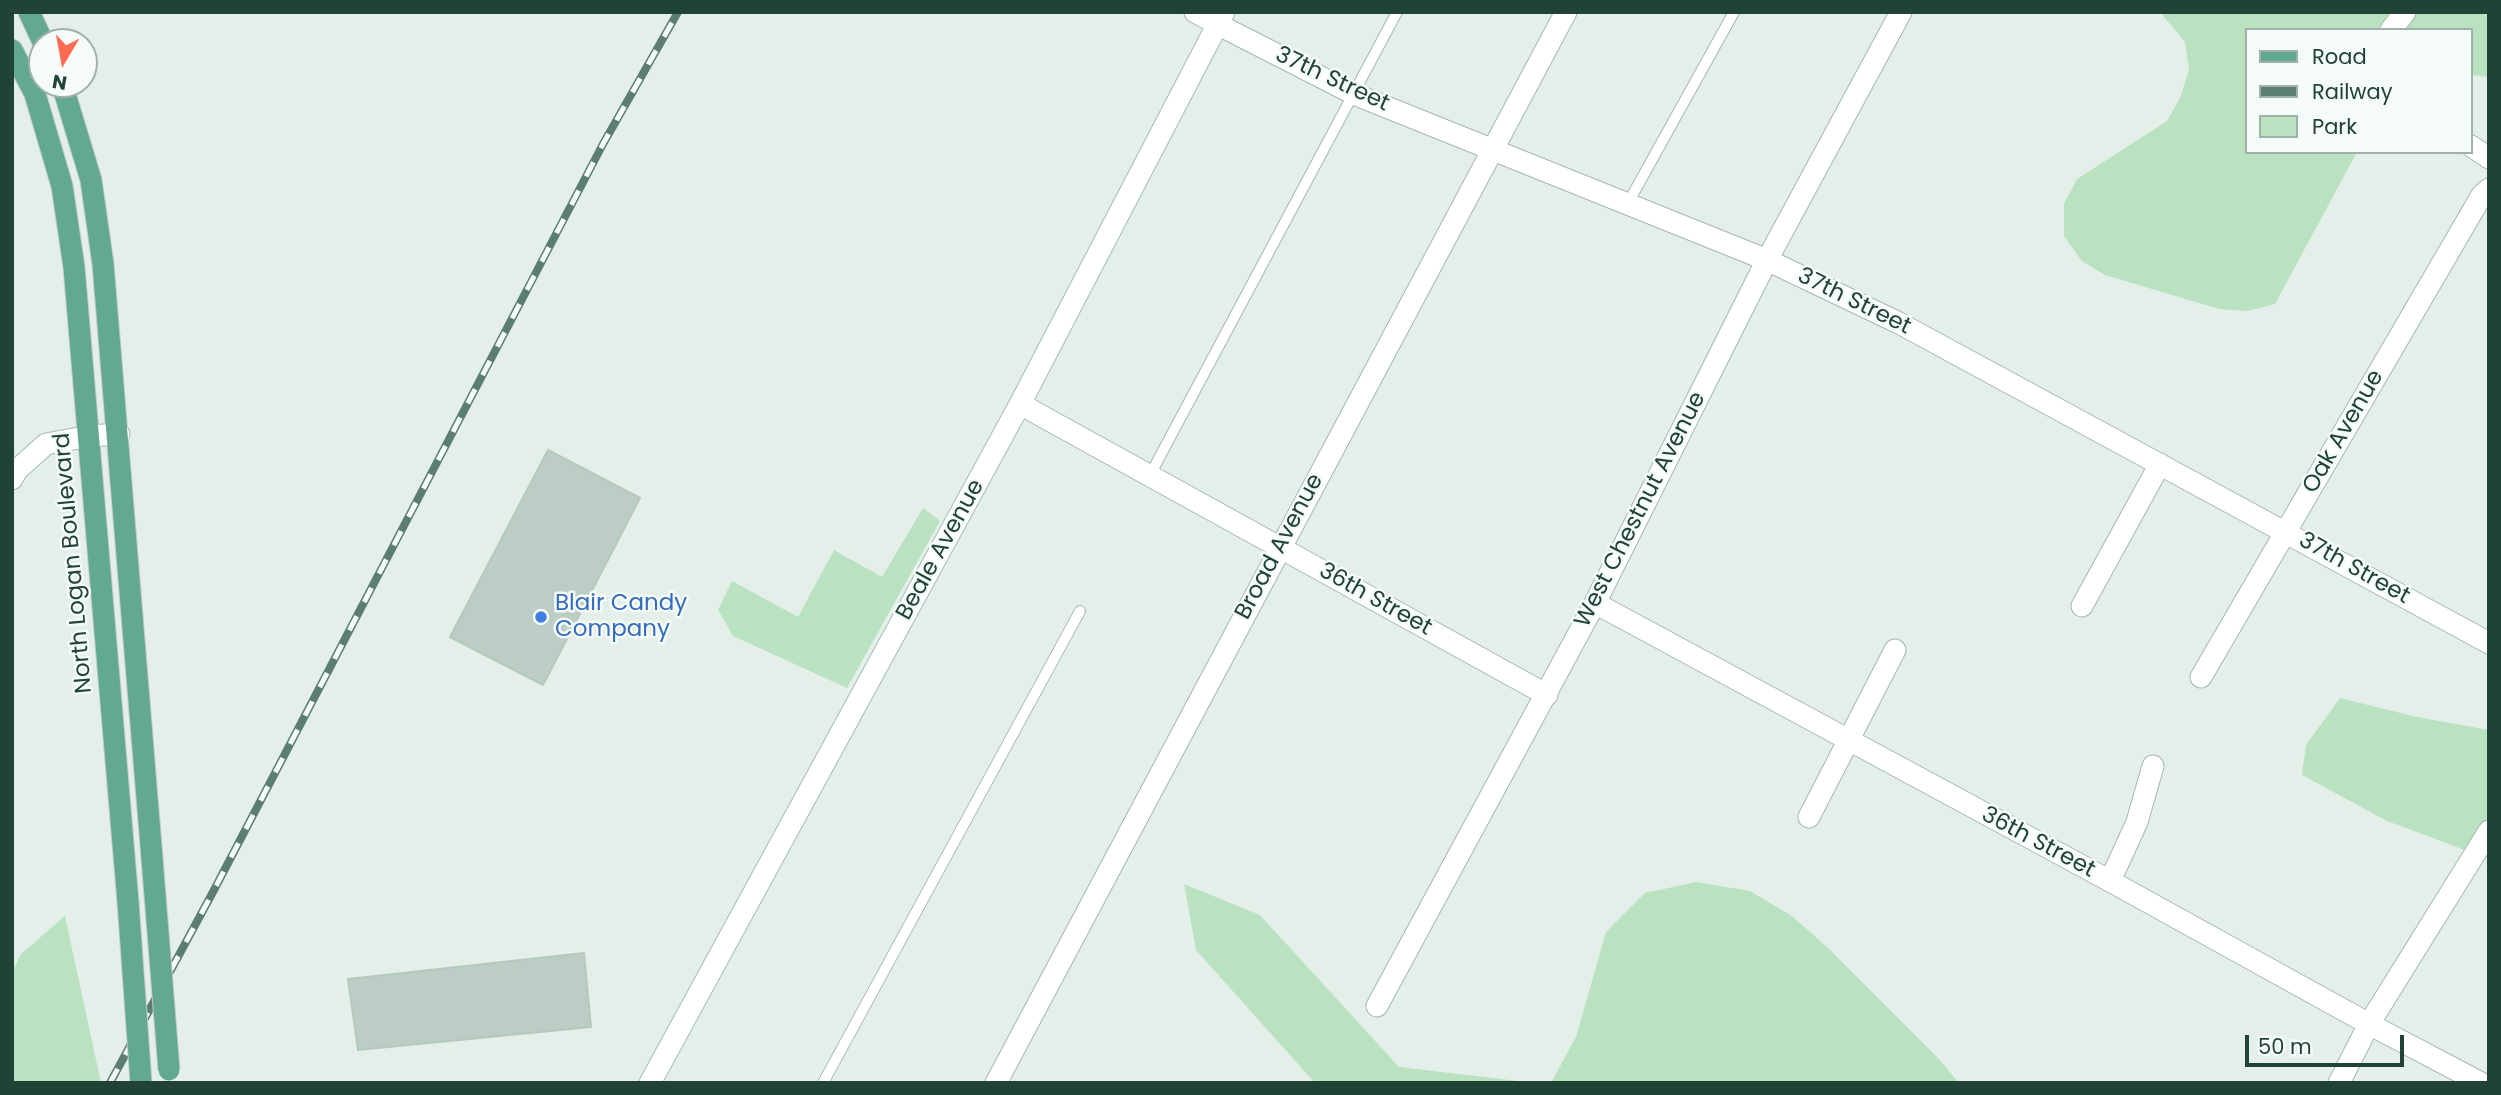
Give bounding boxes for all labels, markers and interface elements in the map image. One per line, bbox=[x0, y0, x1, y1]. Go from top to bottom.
north arrow bbox=[28, 28, 98, 98]
legend bbox=[2246, 28, 2473, 154]
street label: 37th Street bbox=[1271, 42, 1393, 118]
text: Road bbox=[2312, 42, 2367, 71]
text: N bbox=[50, 68, 69, 97]
text: Railway bbox=[2312, 77, 2393, 106]
text: Park bbox=[2312, 112, 2357, 141]
street label: 37th Street bbox=[1793, 263, 1915, 341]
street label: Oak Avenue bbox=[2298, 365, 2390, 499]
street label: West Chestnut Avenue bbox=[1570, 388, 1712, 632]
street label: North Logan Boulevard bbox=[49, 432, 99, 694]
street label: Broad Avenue bbox=[1230, 469, 1330, 625]
street label: Beale Avenue bbox=[891, 475, 991, 625]
street label: 37th Street bbox=[2294, 527, 2414, 611]
street label: 36th Street bbox=[1314, 558, 1436, 642]
place label: Blair Candy Company bbox=[555, 590, 687, 644]
marker: Blair Candy Company bbox=[533, 609, 549, 625]
street label: 36th Street bbox=[1976, 802, 2100, 884]
scale bar bbox=[2249, 1021, 2408, 1066]
text: 50 m bbox=[2258, 1032, 2312, 1061]

